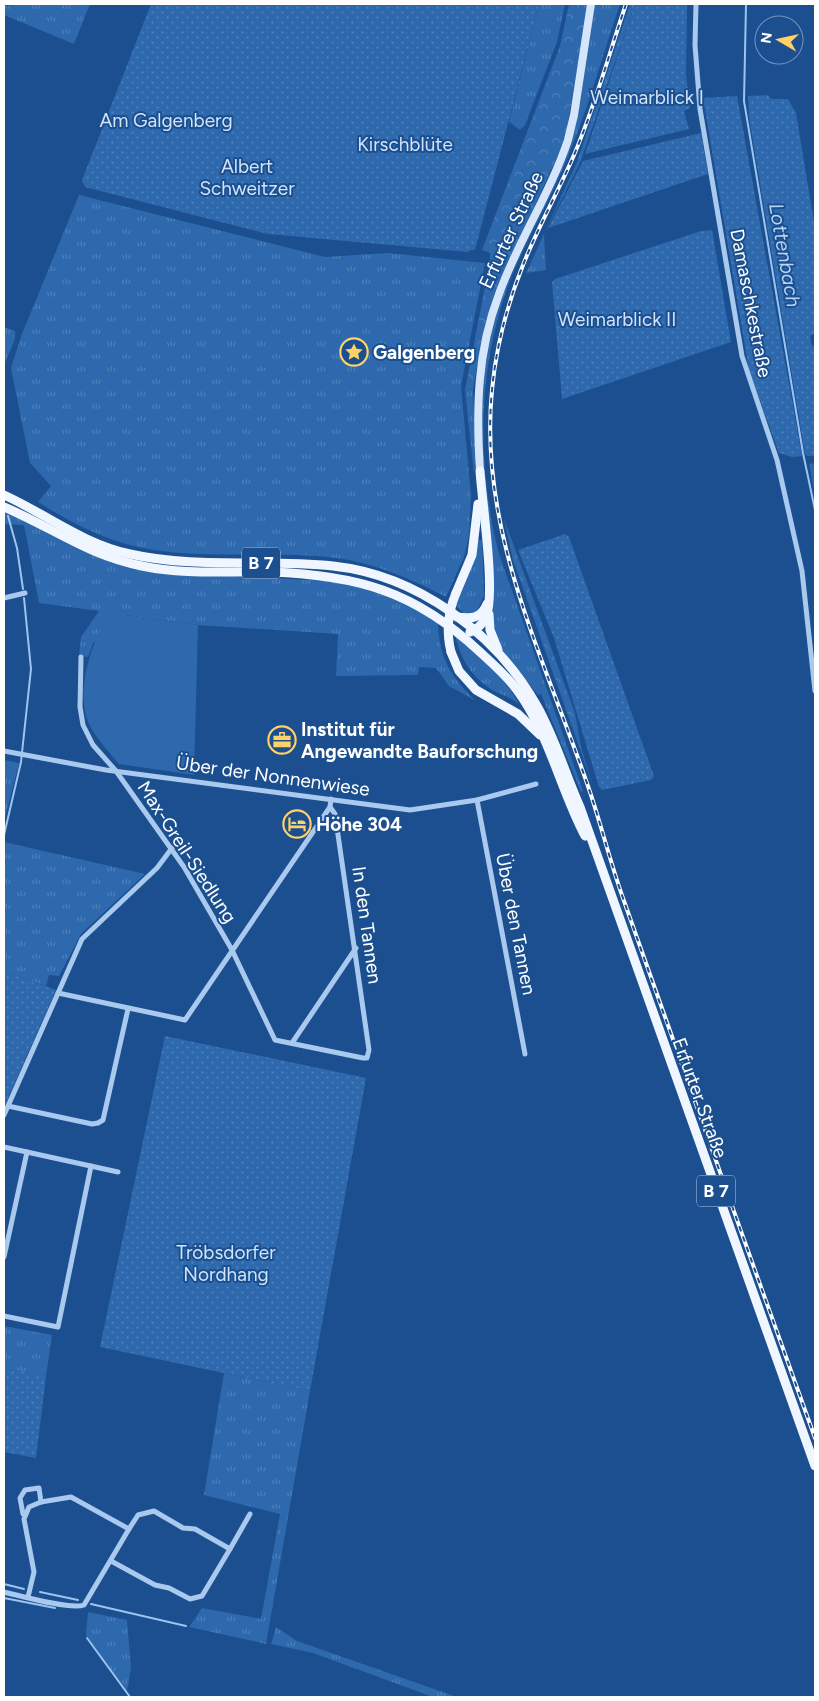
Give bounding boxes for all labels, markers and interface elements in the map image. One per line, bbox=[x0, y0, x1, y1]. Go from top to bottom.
north arrow bbox=[754, 15, 804, 65]
text: N bbox=[757, 31, 776, 45]
park label: Weimarblick I bbox=[590, 86, 704, 109]
park label: Am Galgenberg bbox=[99, 109, 233, 132]
park label: Kirschblüte bbox=[357, 133, 453, 156]
park label: Albert Schweitzer bbox=[199, 155, 295, 200]
street label: Erfurter Straße bbox=[474, 168, 548, 292]
water label: Lottenbach bbox=[764, 201, 806, 309]
street label: Damaschkestraße bbox=[725, 227, 777, 379]
park label: Weimarblick II bbox=[558, 308, 676, 331]
place icon: Galgenberg bbox=[339, 337, 369, 367]
place label: Galgenberg bbox=[373, 341, 475, 364]
road number: B 7 bbox=[242, 548, 280, 578]
place label: Institut für Angewandte Bauforschung bbox=[301, 718, 538, 763]
office icon: Institut für Angewandte Bauforschung bbox=[267, 725, 297, 755]
street label: Über der Nonnenwiese bbox=[175, 751, 371, 801]
street label: Max-Greil-Siedlung bbox=[133, 777, 241, 927]
hotel icon: Höhe 304 bbox=[282, 809, 312, 839]
place label: Höhe 304 bbox=[316, 813, 402, 836]
street label: Über den Tannen bbox=[491, 851, 541, 997]
street label: In den Tannen bbox=[347, 865, 387, 985]
street label: Erfurter Straße bbox=[668, 1035, 732, 1161]
road number: B 7 bbox=[697, 1176, 735, 1206]
park label: Tröbsdorfer Nordhang bbox=[176, 1241, 276, 1286]

